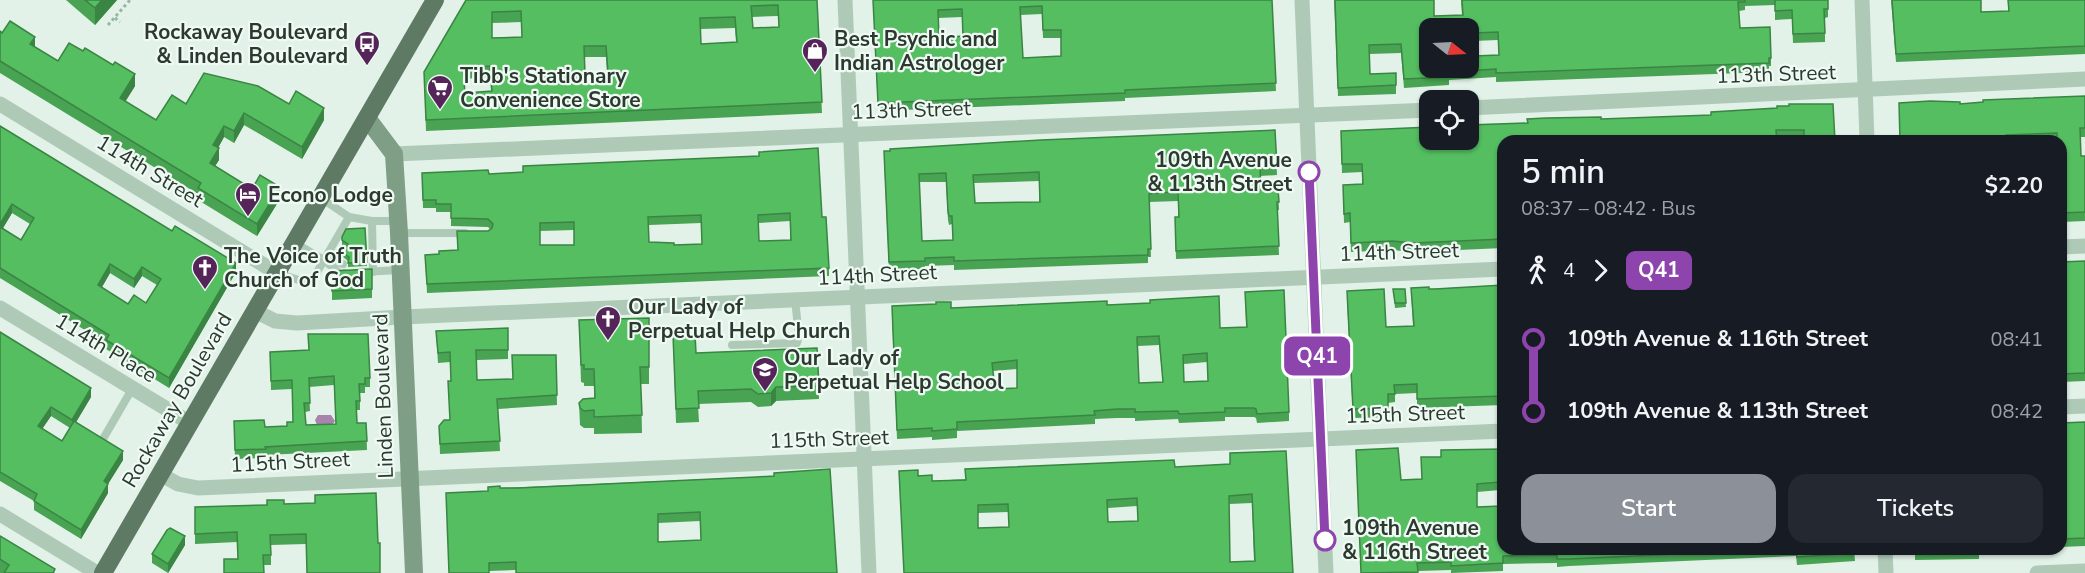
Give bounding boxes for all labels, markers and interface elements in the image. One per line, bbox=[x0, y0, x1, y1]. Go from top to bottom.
place label: Rockaway Boulevard & Linden Boulevard bbox=[144, 18, 348, 70]
north arrow bbox=[1419, 18, 1479, 78]
map controls bbox=[1419, 18, 1479, 150]
place label: Best Psychic and Indian Astrologer bbox=[834, 25, 1005, 77]
bus stop icon: Rockaway Boulevard & Linden Boulevard bbox=[352, 29, 382, 67]
shop icon: Best Psychic and Indian Astrologer bbox=[800, 36, 830, 74]
street label: 113th Street bbox=[1716, 58, 1837, 90]
place label: Tibb's Stationary Convenience Store bbox=[460, 62, 641, 114]
supermarket icon: Tibb's Stationary Convenience Store bbox=[425, 73, 455, 111]
button: locate bbox=[1419, 90, 1479, 150]
street label: 113th Street bbox=[851, 94, 972, 126]
street label: 114th Street bbox=[91, 128, 209, 214]
place label: 109th Avenue & 113th Street bbox=[1147, 146, 1293, 198]
text: 5 min bbox=[1521, 150, 1605, 195]
marker: 109th Avenue & 113th Street bbox=[1298, 161, 1320, 183]
text: $2.20 bbox=[1985, 171, 2043, 201]
hotel icon: Econo Lodge bbox=[233, 180, 263, 218]
place label: Econo Lodge bbox=[268, 181, 393, 209]
text: 08:37 – 08:42 · Bus bbox=[1521, 195, 1696, 222]
street label: 114th Street bbox=[1339, 236, 1460, 268]
place label: The Voice of Truth Church of God bbox=[224, 242, 402, 294]
church icon: The Voice of Truth Church of God bbox=[190, 253, 220, 291]
icon: walk bbox=[1521, 254, 1554, 287]
icon: forward bbox=[1584, 254, 1617, 287]
text: Q41 bbox=[1638, 256, 1680, 284]
text: 4 bbox=[1563, 257, 1575, 284]
street label: 114th Street bbox=[816, 258, 938, 292]
place label: Our Lady of Perpetual Help Church bbox=[628, 293, 850, 345]
church icon: Our Lady of Perpetual Help Church bbox=[593, 304, 623, 342]
street label: 114th Place bbox=[50, 307, 162, 389]
street label: Rockaway Boulevard bbox=[116, 307, 238, 493]
street label: Linden Boulevard bbox=[366, 313, 400, 479]
text: 109th Avenue & 116th Street bbox=[1567, 324, 1868, 354]
text: 08:41 bbox=[1990, 326, 2043, 353]
line badge: Q41 bbox=[1282, 336, 1352, 376]
text: Q41 bbox=[1296, 342, 1338, 370]
place label: Our Lady of Perpetual Help School bbox=[784, 344, 1004, 396]
school or university icon: Our Lady of Perpetual Help School bbox=[750, 355, 780, 393]
text: 109th Avenue & 113th Street bbox=[1567, 396, 1868, 426]
street label: 115th Street bbox=[1345, 398, 1466, 430]
text: 08:42 bbox=[1990, 398, 2043, 425]
street label: 115th Street bbox=[769, 423, 890, 455]
street label: 115th Street bbox=[229, 445, 351, 479]
button: Start bbox=[1521, 474, 1776, 543]
button: Tickets bbox=[1788, 474, 2043, 543]
place label: 109th Avenue & 116th Street bbox=[1342, 514, 1488, 566]
marker: 109th Avenue & 116th Street bbox=[1314, 529, 1336, 551]

